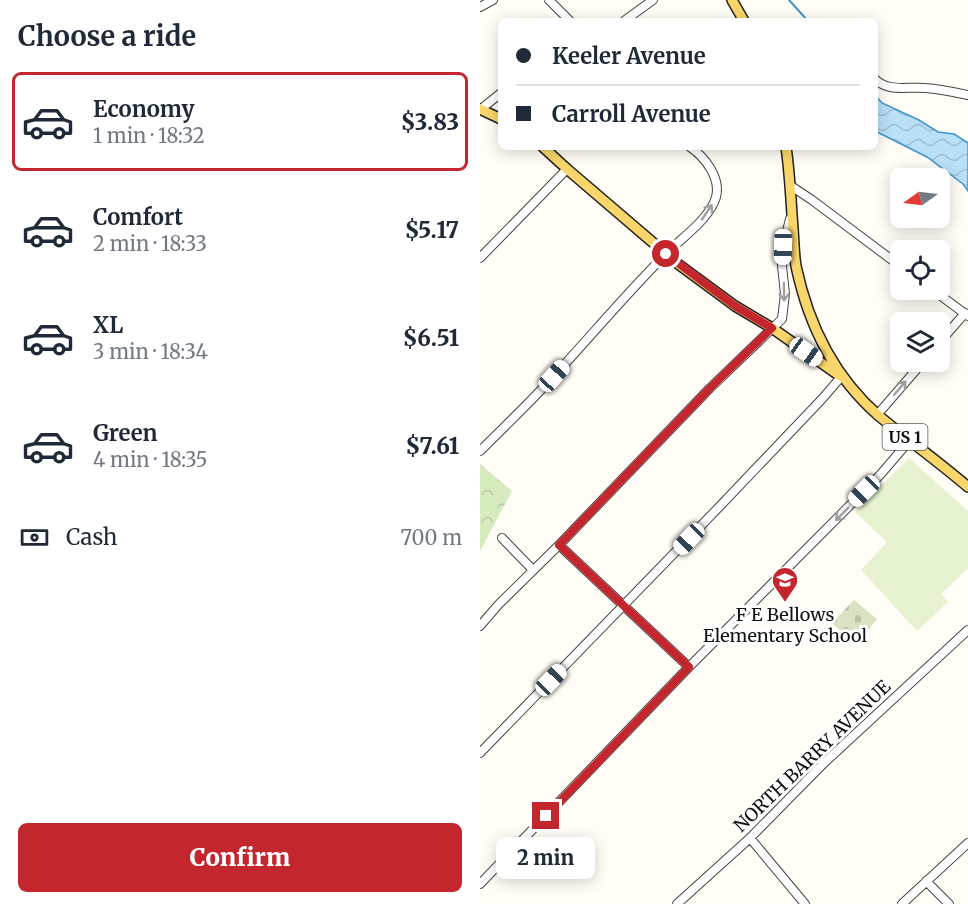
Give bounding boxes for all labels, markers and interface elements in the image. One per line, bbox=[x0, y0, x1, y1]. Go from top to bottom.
text: Choose a ride bbox=[18, 19, 196, 53]
text: Keeler Avenue bbox=[552, 42, 706, 70]
icon: car bbox=[21, 95, 75, 149]
text: Economy bbox=[93, 95, 194, 123]
text: Carroll Avenue bbox=[552, 100, 711, 128]
text: $3.83 bbox=[401, 108, 459, 136]
text: 1 min · 18:32 bbox=[93, 123, 205, 148]
north arrow bbox=[890, 168, 950, 228]
map controls bbox=[890, 168, 950, 372]
icon: car bbox=[21, 203, 75, 257]
text: Comfort bbox=[93, 203, 183, 231]
one-way arrow bbox=[700, 204, 713, 221]
text: $5.17 bbox=[405, 216, 459, 244]
car bbox=[774, 229, 792, 265]
text: 2 min · 18:33 bbox=[93, 231, 207, 256]
route start bbox=[652, 240, 679, 267]
button: locate bbox=[890, 240, 950, 300]
one-way arrow bbox=[778, 281, 790, 301]
icon: car bbox=[21, 311, 75, 365]
text: XL bbox=[93, 311, 123, 339]
button: layers bbox=[890, 312, 950, 372]
text: $6.51 bbox=[403, 324, 459, 352]
car bbox=[786, 334, 826, 370]
text: 3 min · 18:34 bbox=[93, 339, 208, 364]
car bbox=[535, 357, 573, 395]
one-way arrow bbox=[893, 381, 907, 396]
icon: car bbox=[21, 419, 75, 473]
text: Green bbox=[93, 419, 157, 447]
road number: US 1 bbox=[882, 424, 928, 450]
text: $7.61 bbox=[406, 432, 459, 460]
text: 4 min · 18:35 bbox=[93, 447, 207, 472]
car bbox=[845, 472, 883, 510]
one-way arrow bbox=[834, 506, 849, 521]
car bbox=[670, 520, 708, 558]
icon: cash bbox=[18, 521, 51, 554]
text: Cash bbox=[66, 523, 117, 551]
text: 700 m bbox=[401, 525, 462, 550]
school or university icon: F E Bellows Elementary School bbox=[770, 565, 800, 603]
place label: F E Bellows Elementary School bbox=[703, 603, 867, 647]
car bbox=[532, 661, 570, 699]
street label: NORTH BARRY AVENUE bbox=[729, 675, 896, 837]
route end bbox=[532, 802, 559, 829]
button: Confirm bbox=[18, 823, 462, 892]
callout: 2 min bbox=[496, 837, 596, 879]
text: 2 min bbox=[517, 845, 574, 870]

